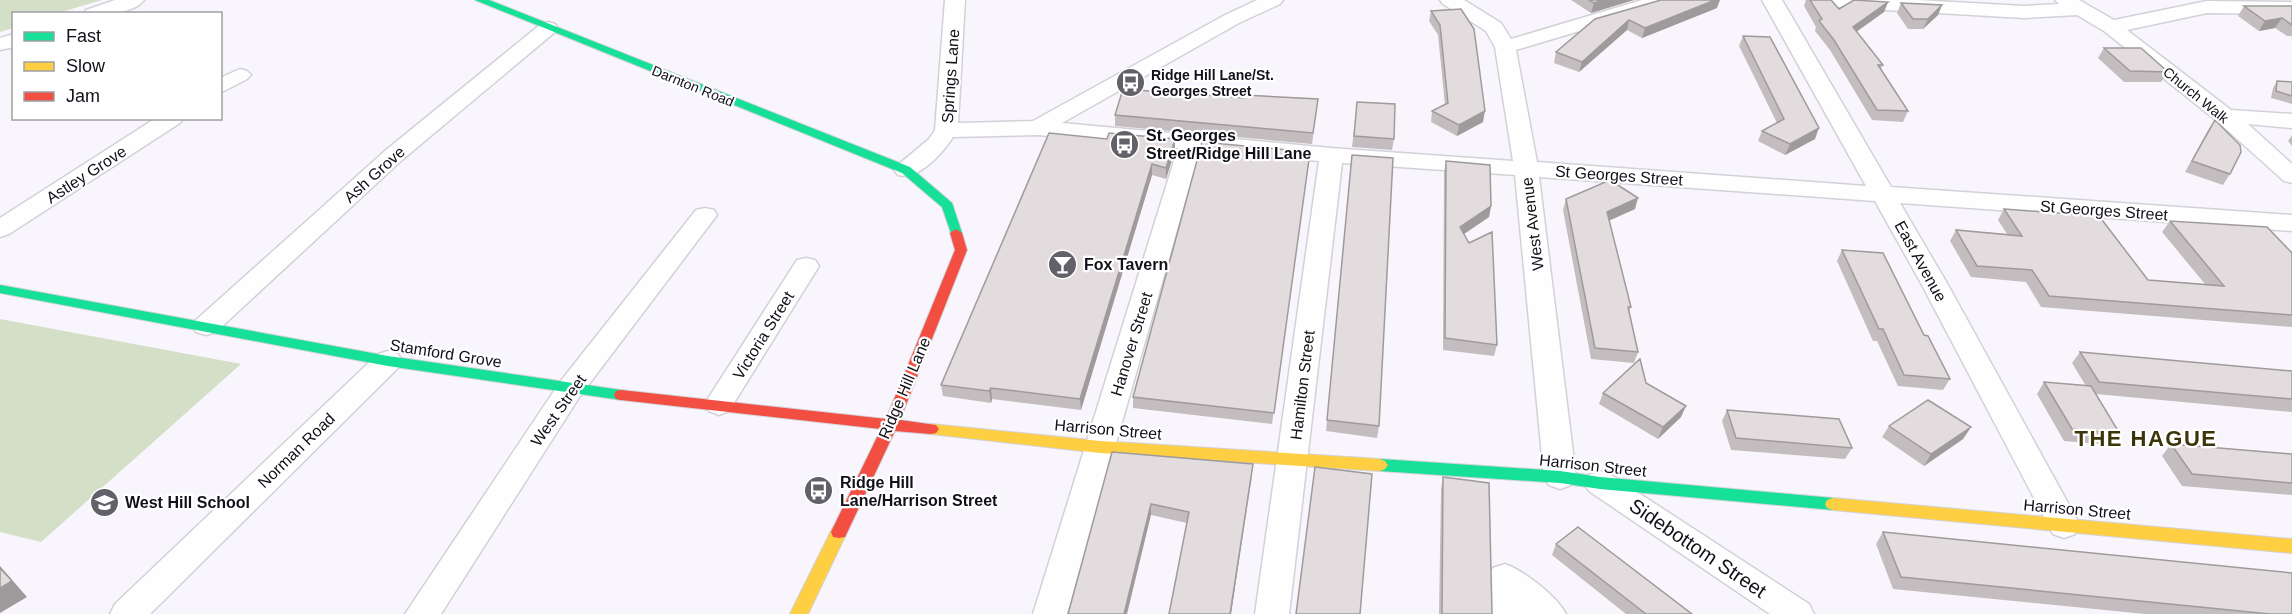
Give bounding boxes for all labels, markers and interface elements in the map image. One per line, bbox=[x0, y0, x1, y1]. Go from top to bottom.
legend bbox=[12, 12, 222, 120]
text: Fast bbox=[66, 26, 101, 46]
street label: Springs Lane bbox=[939, 28, 962, 124]
text: Slow bbox=[66, 56, 106, 76]
street label: Darnton Road bbox=[650, 62, 736, 110]
street label: Church Walk bbox=[2160, 64, 2233, 127]
bus stop icon: Ridge Hill Lane/St. Georges Street bbox=[1114, 67, 1146, 99]
place label: Ridge Hill Lane/St. Georges Street bbox=[1151, 67, 1274, 99]
text: Jam bbox=[66, 86, 100, 106]
place label: St. Georges Street/Ridge Hill Lane bbox=[1146, 127, 1311, 162]
bus stop icon: St. Georges Street/Ridge Hill Lane bbox=[1109, 128, 1141, 160]
street label: Astley Grove bbox=[43, 142, 129, 206]
street label: Ash Grove bbox=[341, 143, 408, 206]
street label: St Georges Street bbox=[1554, 163, 1684, 188]
street label: West Avenue bbox=[1518, 176, 1547, 271]
street label: St Georges Street bbox=[2039, 198, 2169, 223]
street label: East Avenue bbox=[1891, 218, 1950, 305]
bar icon: Fox Tavern bbox=[1047, 248, 1079, 280]
place label: Fox Tavern bbox=[1084, 256, 1168, 273]
street label: Victoria Street bbox=[730, 288, 797, 382]
street label: Hanover Street bbox=[1108, 290, 1155, 398]
street label: Hamilton Street bbox=[1287, 329, 1318, 441]
street label: Ridge Hill Lane bbox=[875, 335, 934, 441]
street label: Stamford Grove bbox=[389, 336, 503, 371]
street label: West Street bbox=[528, 371, 590, 449]
street label: Norman Road bbox=[255, 410, 338, 491]
street label: Harrison Street bbox=[1054, 416, 1163, 443]
district label: THE HAGUE bbox=[2074, 426, 2218, 451]
street label: Harrison Street bbox=[1539, 451, 1648, 480]
place label: Ridge Hill Lane/Harrison Street bbox=[840, 474, 998, 509]
bus stop icon: Ridge Hill Lane/Harrison Street bbox=[803, 475, 835, 507]
school or university icon: West Hill School bbox=[88, 486, 120, 518]
place label: West Hill School bbox=[125, 494, 250, 511]
street label: Sidebottom Street bbox=[1625, 494, 1771, 602]
street label: Harrison Street bbox=[2023, 496, 2132, 523]

